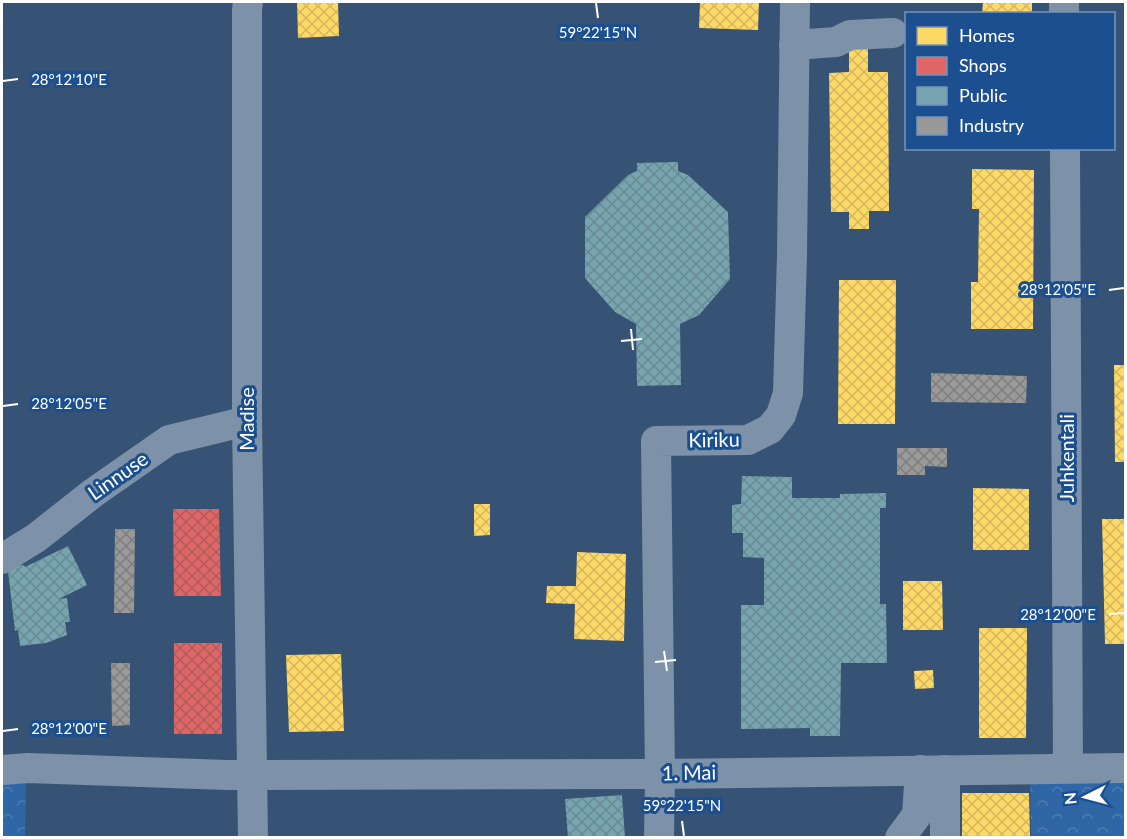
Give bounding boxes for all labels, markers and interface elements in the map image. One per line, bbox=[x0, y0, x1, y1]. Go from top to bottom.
legend bbox=[905, 12, 1115, 150]
text: 59°22'15"N bbox=[559, 23, 637, 41]
text: Homes bbox=[959, 24, 1015, 46]
text: Shops bbox=[959, 54, 1007, 76]
text: 28°12'10"E bbox=[31, 70, 107, 88]
text: Public bbox=[959, 84, 1007, 106]
text: Industry bbox=[959, 114, 1025, 136]
text: 28°12'05"E bbox=[1020, 280, 1096, 298]
street label: Madise bbox=[234, 387, 258, 451]
text: 28°12'05"E bbox=[31, 394, 107, 412]
street label: Juhkentali bbox=[1054, 414, 1078, 502]
street label: Kiriku bbox=[688, 427, 740, 451]
street label: Linnuse bbox=[83, 446, 152, 504]
text: 28°12'00"E bbox=[1020, 605, 1096, 623]
text: 28°12'00"E bbox=[31, 719, 107, 737]
street label: 1. Mai bbox=[662, 760, 716, 784]
north arrow bbox=[1055, 767, 1115, 827]
text: N bbox=[1059, 791, 1080, 806]
text: 59°22'15"N bbox=[643, 796, 721, 814]

